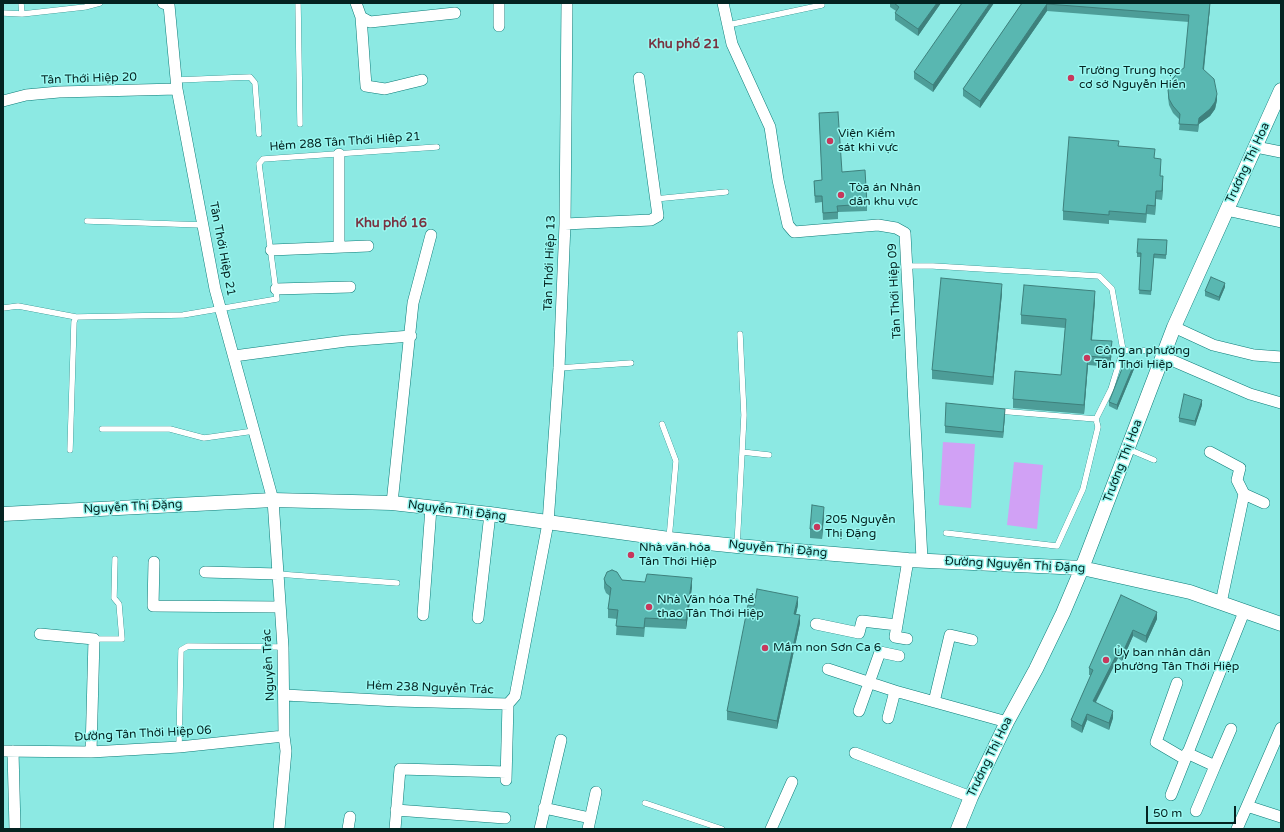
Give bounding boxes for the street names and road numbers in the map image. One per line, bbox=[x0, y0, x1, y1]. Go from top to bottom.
street label: Tân Thới Hiệp 20 bbox=[41, 70, 137, 88]
street label: Trương Thị Hoa bbox=[1223, 120, 1273, 206]
street label: Hẻm 288 Tân Thới Hiêp 21 bbox=[269, 130, 421, 154]
street label: Tân Thới Hiệp 21 bbox=[206, 201, 238, 297]
street label: Tân Thới Hiệp 13 bbox=[541, 215, 559, 311]
street label: Tân Thới Hiệp 09 bbox=[885, 243, 905, 339]
street label: Trương Thị Hoa bbox=[1101, 418, 1145, 504]
street label: Nguyễn Thị Đặng bbox=[83, 497, 183, 517]
street label: Nguyễn Thị Đặng bbox=[407, 498, 507, 524]
street label: Nguyễn Thị Đặng bbox=[728, 538, 828, 560]
street label: Đường Nguyễn Thị Đặng bbox=[944, 554, 1086, 576]
street label: Nguyễn Trác bbox=[260, 629, 278, 701]
street label: Hẻm 238 Nguyễn Trác bbox=[366, 679, 494, 697]
street label: Trương Thị Hoa bbox=[964, 715, 1016, 799]
street label: Đường Tân Thời Hiệp 06 bbox=[74, 723, 212, 745]

